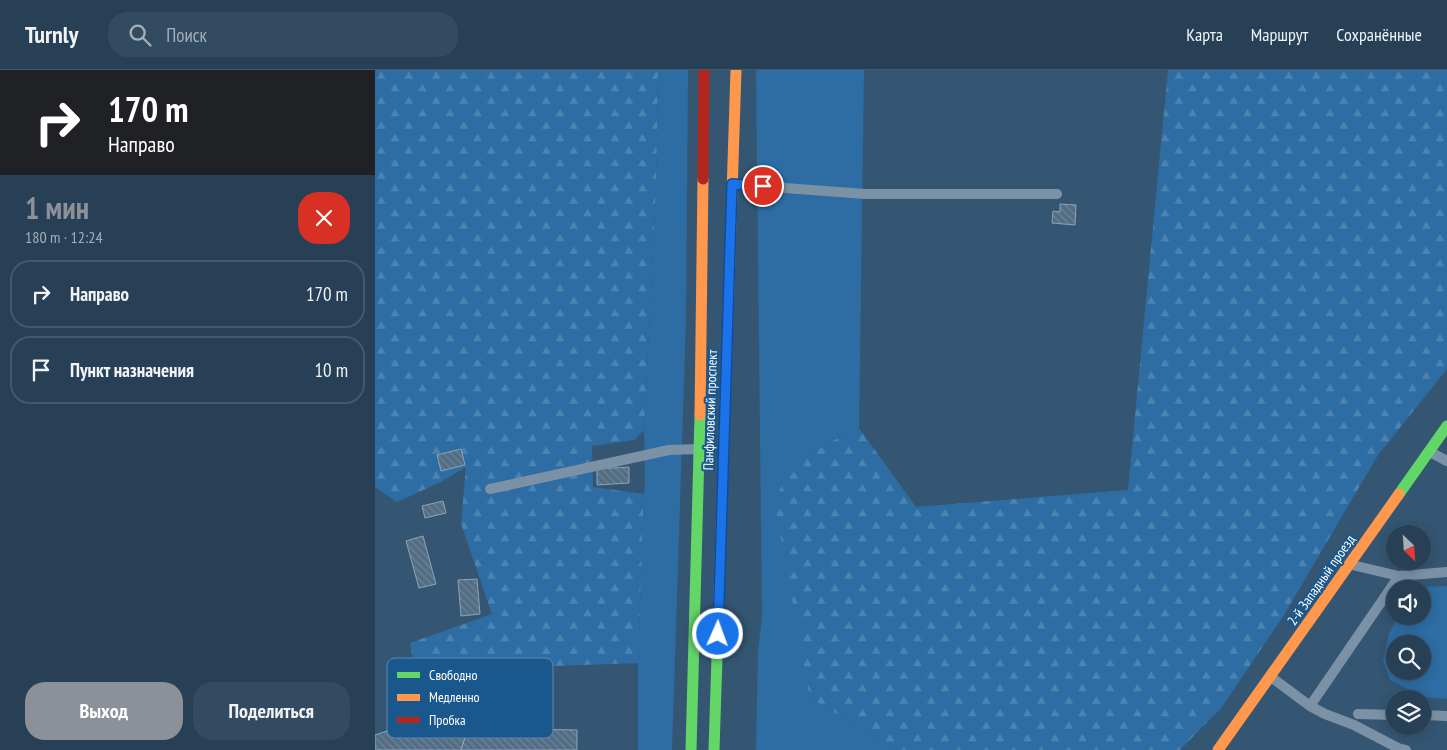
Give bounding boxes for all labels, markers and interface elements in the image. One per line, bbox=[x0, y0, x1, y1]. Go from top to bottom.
search box bbox=[108, 12, 458, 57]
text: Turnly bbox=[25, 19, 78, 50]
icon: search bbox=[126, 21, 154, 49]
text: Поиск bbox=[166, 23, 207, 47]
text: Карта bbox=[1186, 23, 1223, 46]
text: Маршрут bbox=[1251, 23, 1308, 46]
text: Сохранённые bbox=[1336, 23, 1422, 46]
text: 170 m bbox=[108, 86, 189, 132]
icon: right bbox=[25, 90, 90, 155]
text: Направо bbox=[108, 130, 175, 158]
pin bbox=[742, 165, 784, 207]
icon: arrive bbox=[749, 172, 777, 200]
text: 1 мин bbox=[25, 188, 89, 227]
button: close bbox=[298, 192, 350, 244]
text: 180 m · 12:24 bbox=[25, 227, 103, 247]
icon: right bbox=[27, 280, 55, 308]
text: Направо bbox=[70, 282, 129, 306]
text: 170 m bbox=[306, 282, 348, 306]
street label: Панфиловский проспект bbox=[699, 349, 721, 471]
icon: arrive bbox=[27, 356, 55, 384]
text: Пункт назначения bbox=[70, 358, 194, 382]
text: 10 m bbox=[315, 358, 348, 382]
north arrow bbox=[1386, 525, 1431, 570]
map controls bbox=[1386, 525, 1431, 735]
street label: 2-й Западный проезд bbox=[1283, 531, 1359, 629]
button: sound bbox=[1386, 580, 1431, 625]
position arrow bbox=[691, 607, 743, 659]
button: search bbox=[1386, 635, 1431, 680]
legend bbox=[387, 658, 553, 738]
text: Свободно bbox=[429, 666, 477, 684]
button: Выход bbox=[25, 682, 183, 740]
button: Поделиться bbox=[193, 682, 350, 740]
text: Медленно bbox=[429, 688, 480, 706]
button: layers bbox=[1386, 690, 1431, 735]
text: Пробка bbox=[429, 711, 466, 729]

